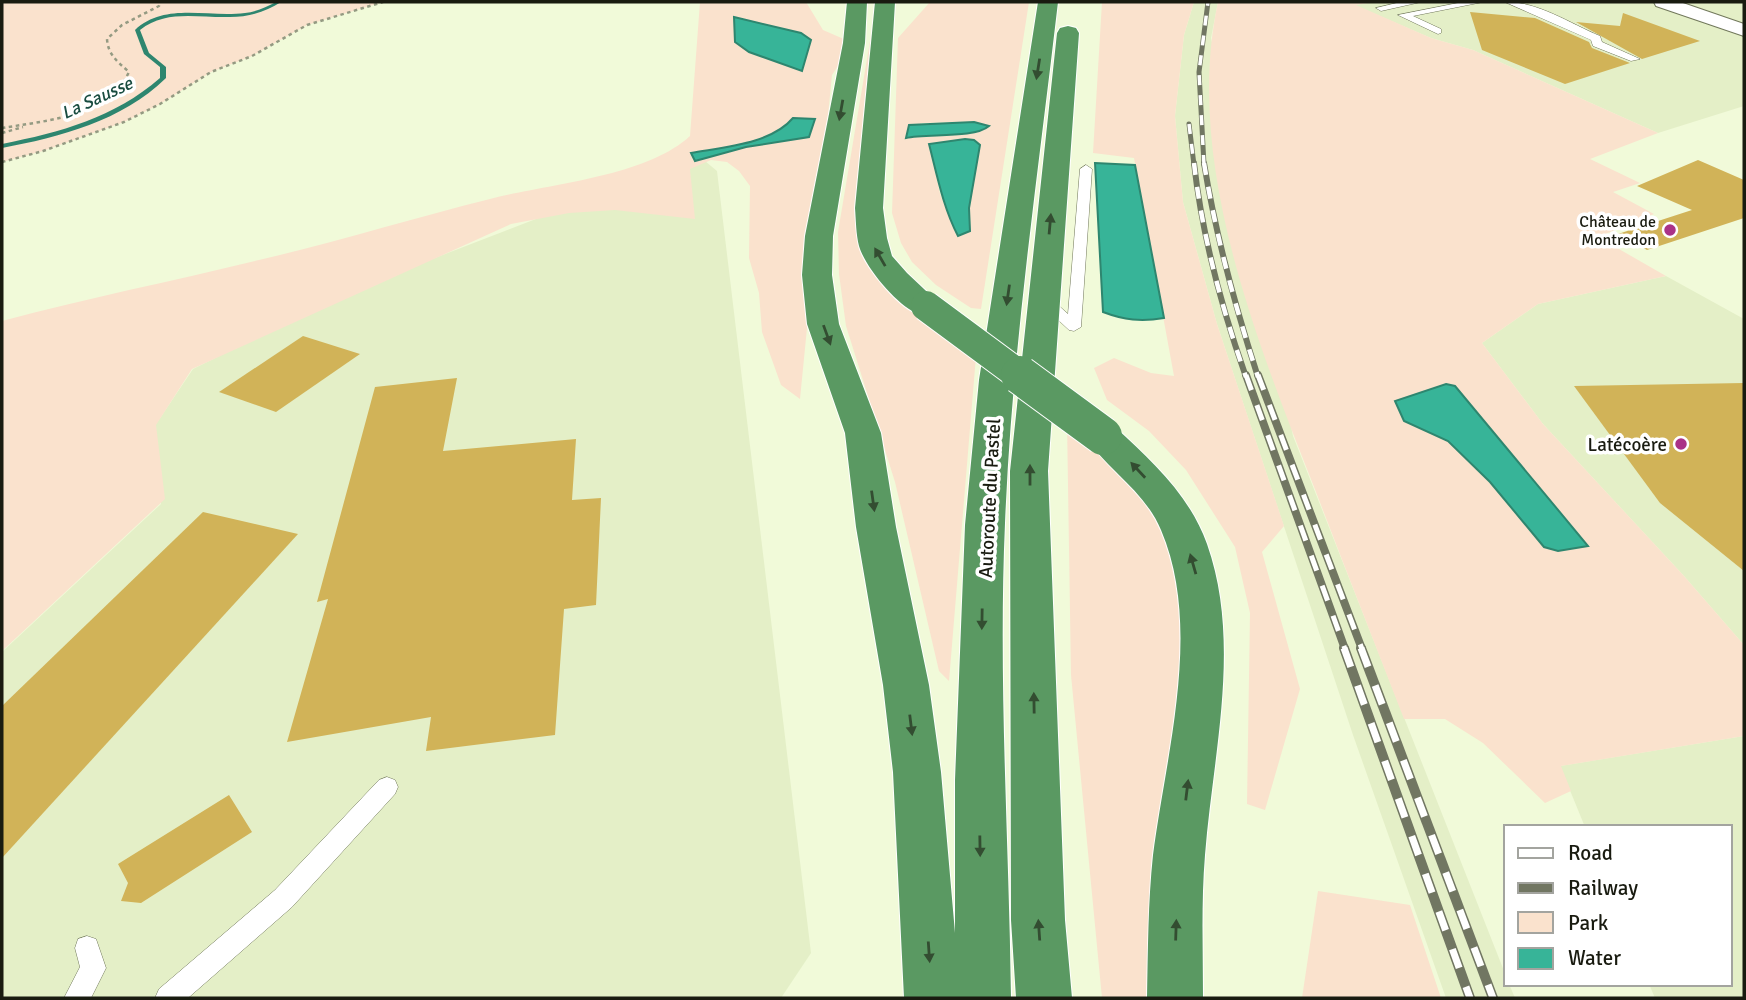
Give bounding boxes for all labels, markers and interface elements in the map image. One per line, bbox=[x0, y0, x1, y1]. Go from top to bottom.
one-way arrow bbox=[1032, 58, 1043, 80]
water label: La Sausse bbox=[58, 72, 137, 124]
one-way arrow bbox=[836, 99, 847, 121]
place label: Château de Montredon bbox=[1579, 212, 1656, 250]
one-way arrow bbox=[1045, 213, 1056, 235]
marker: Château de Montredon bbox=[1662, 222, 1678, 238]
one-way arrow bbox=[874, 247, 886, 266]
one-way arrow bbox=[1002, 284, 1013, 306]
one-way arrow bbox=[821, 324, 832, 345]
street label: Autoroute du Pastel bbox=[974, 418, 1006, 578]
place label: Latécoère bbox=[1587, 433, 1667, 457]
marker: Latécoère bbox=[1673, 436, 1689, 452]
one-way arrow bbox=[1131, 462, 1147, 479]
one-way arrow bbox=[1024, 464, 1036, 486]
one-way arrow bbox=[867, 490, 878, 512]
one-way arrow bbox=[1187, 553, 1198, 575]
one-way arrow bbox=[977, 608, 988, 630]
one-way arrow bbox=[1028, 691, 1040, 713]
one-way arrow bbox=[905, 714, 916, 736]
one-way arrow bbox=[1181, 779, 1192, 801]
legend bbox=[1504, 825, 1732, 986]
one-way arrow bbox=[974, 836, 986, 858]
text: Road bbox=[1568, 840, 1613, 866]
text: Railway bbox=[1568, 875, 1638, 901]
text: Park bbox=[1568, 910, 1609, 936]
one-way arrow bbox=[1033, 919, 1044, 941]
one-way arrow bbox=[1171, 919, 1182, 941]
one-way arrow bbox=[924, 941, 935, 963]
text: Water bbox=[1568, 945, 1621, 971]

